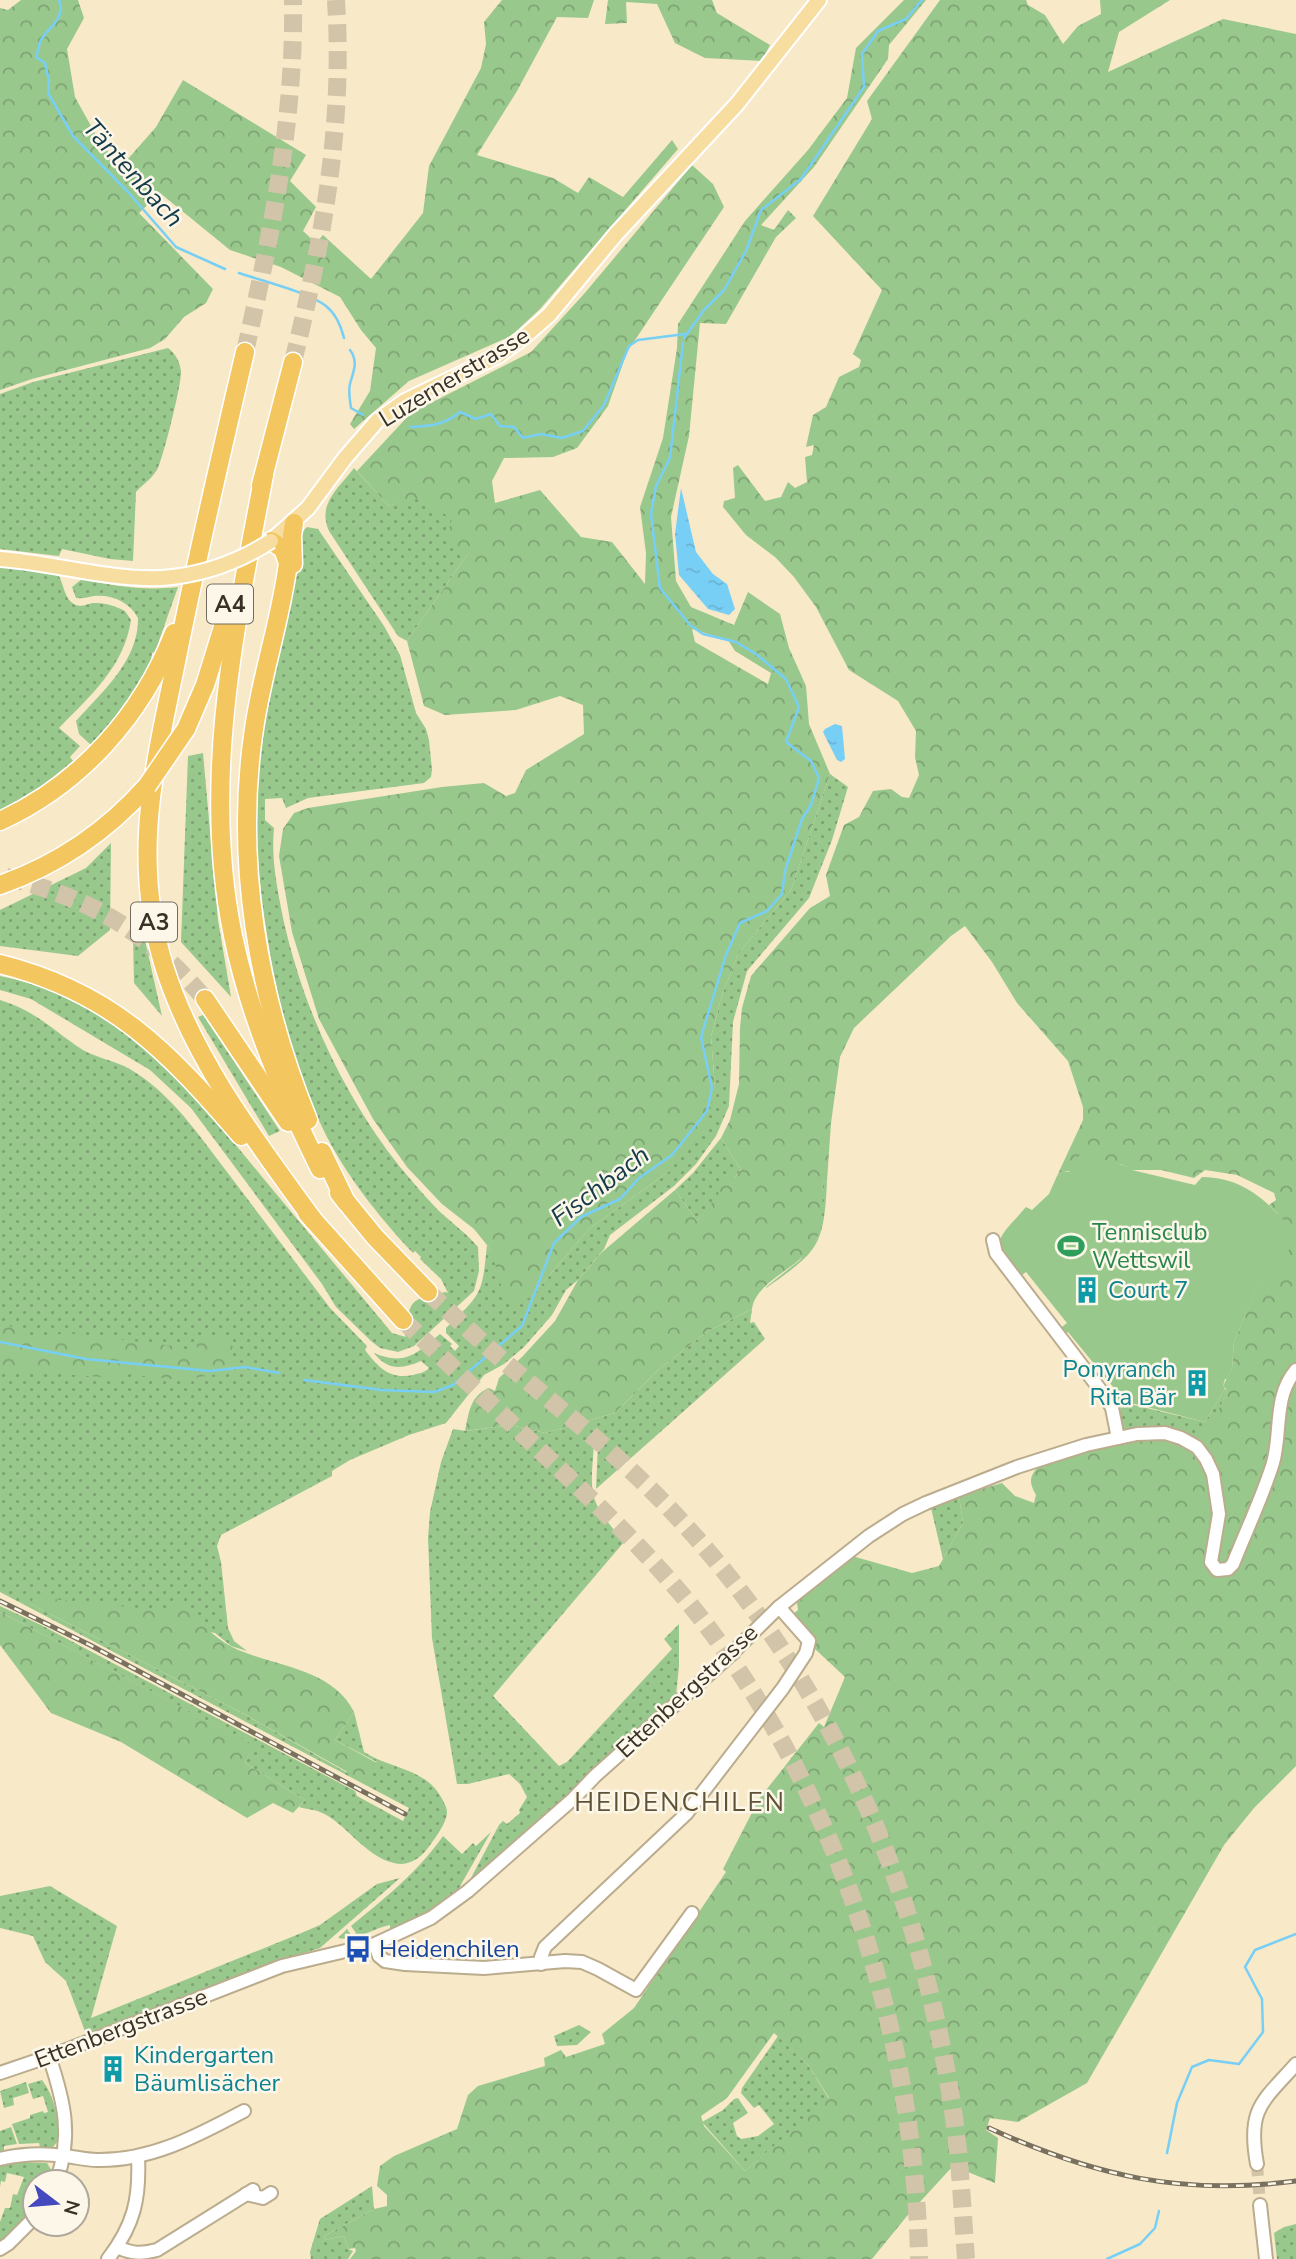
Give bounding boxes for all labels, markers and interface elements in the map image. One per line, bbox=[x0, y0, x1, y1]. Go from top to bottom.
water label: Täntenbach bbox=[75, 111, 191, 235]
street label: Luzernerstrasse bbox=[373, 319, 535, 435]
road number: A4 bbox=[207, 584, 253, 624]
road number: A3 bbox=[131, 903, 177, 942]
water label: Fischbach bbox=[543, 1137, 657, 1235]
place label: Tennisclub Wettswil bbox=[1092, 1216, 1207, 1276]
sports icon: Tennisclub Wettswil bbox=[1056, 1231, 1086, 1261]
place label: Court 7 bbox=[1108, 1274, 1188, 1306]
building icon: Court 7 bbox=[1072, 1275, 1102, 1305]
place label: Ponyranch Rita Bär bbox=[1063, 1353, 1176, 1413]
building icon: Ponyranch Rita Bär bbox=[1182, 1368, 1212, 1398]
street label: Ettenbergstrasse bbox=[609, 1617, 765, 1765]
district label: HEIDENCHILEN bbox=[574, 1785, 786, 1820]
place label: Heidenchilen bbox=[379, 1933, 520, 1965]
bus stop icon: Heidenchilen bbox=[343, 1934, 373, 1964]
street label: Ettenbergstrasse bbox=[30, 1980, 212, 2076]
place label: Kindergarten Bäumlisächer bbox=[134, 2039, 280, 2099]
building icon: Kindergarten Bäumlisächer bbox=[98, 2054, 128, 2084]
north arrow bbox=[21, 2168, 91, 2238]
text: N bbox=[57, 2197, 86, 2218]

